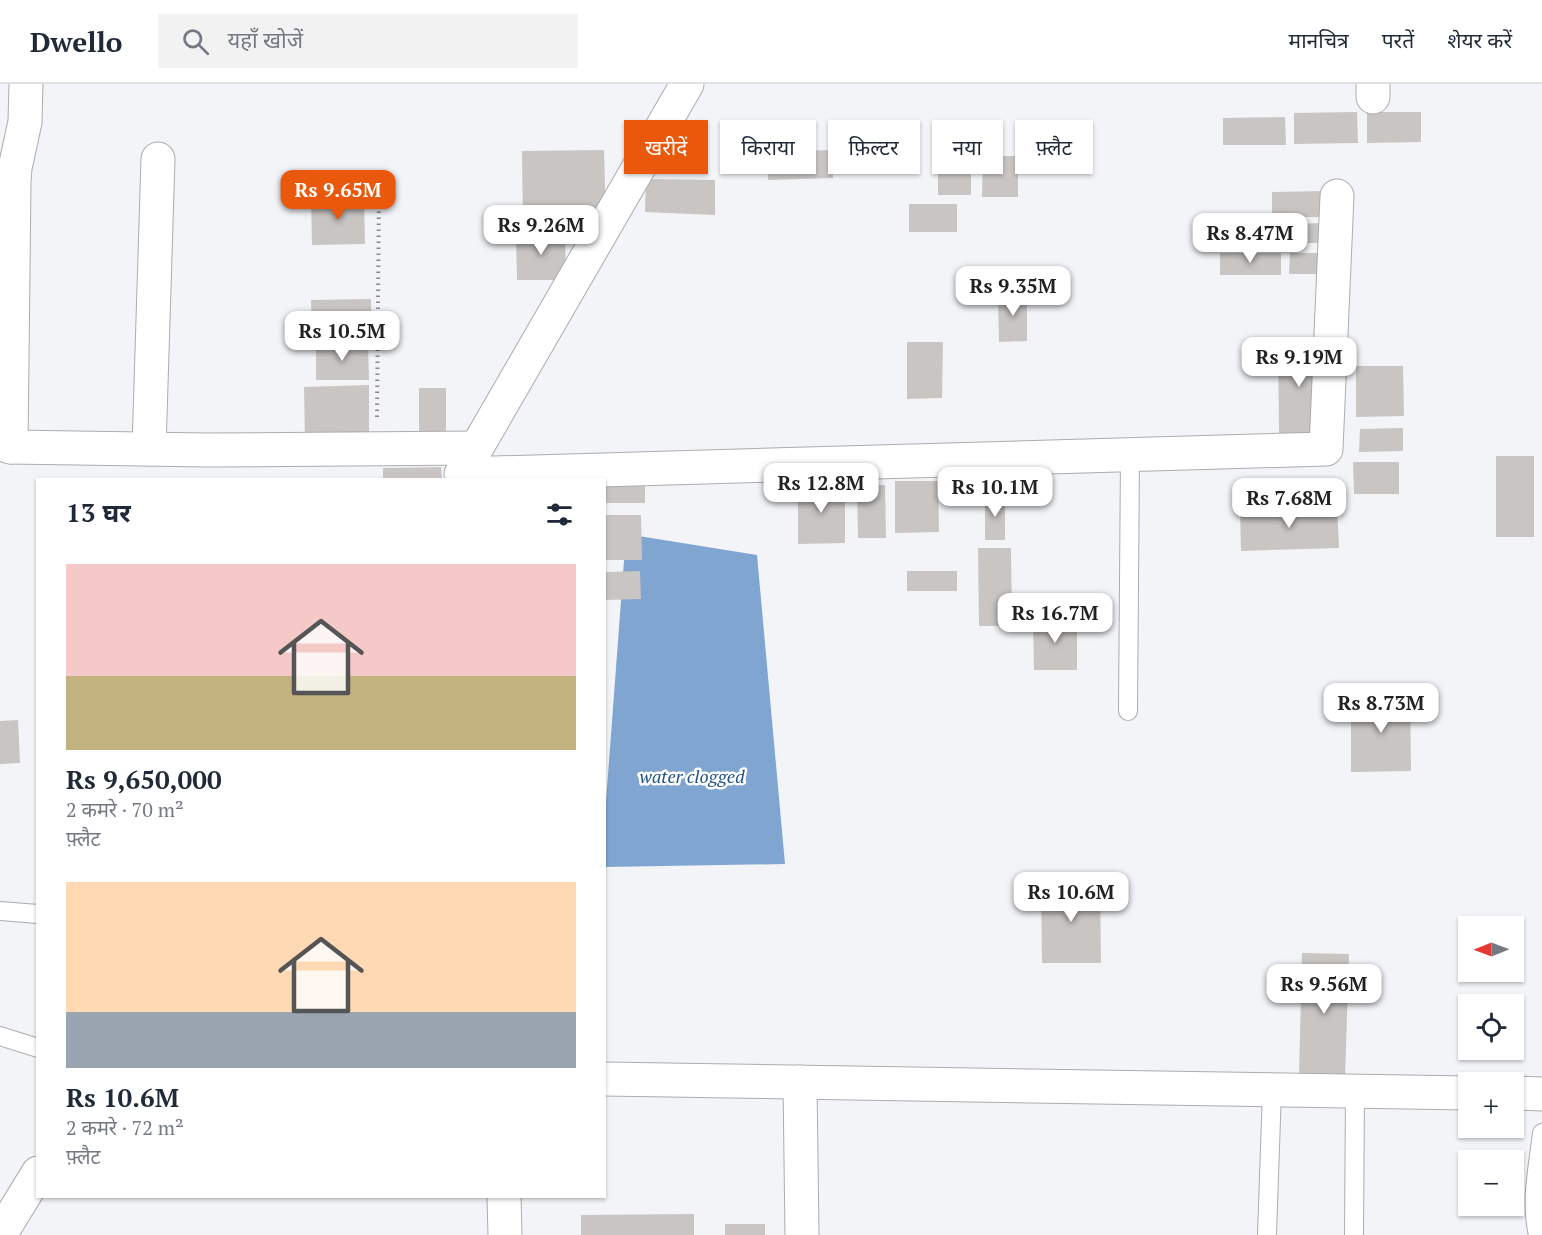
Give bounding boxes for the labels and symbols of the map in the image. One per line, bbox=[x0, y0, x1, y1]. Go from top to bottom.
pin: Rs 9.65M bbox=[276, 170, 400, 221]
pin: Rs 9.26M bbox=[479, 205, 603, 256]
pin: Rs 8.47M bbox=[1188, 213, 1312, 264]
pin: Rs 9.35M bbox=[951, 266, 1075, 317]
pin: Rs 10.5M bbox=[280, 311, 404, 362]
pin: Rs 9.19M bbox=[1237, 337, 1361, 388]
pin: Rs 12.8M bbox=[759, 463, 883, 514]
pin: Rs 10.1M bbox=[933, 467, 1057, 518]
pin: Rs 7.68M bbox=[1227, 478, 1351, 529]
pin: Rs 16.7M bbox=[993, 593, 1117, 644]
pin: Rs 8.73M bbox=[1319, 683, 1443, 734]
water label: water clogged bbox=[639, 764, 745, 788]
pin: Rs 10.6M bbox=[1009, 872, 1133, 923]
north arrow bbox=[1458, 916, 1524, 982]
pin: Rs 9.56M bbox=[1262, 964, 1386, 1015]

